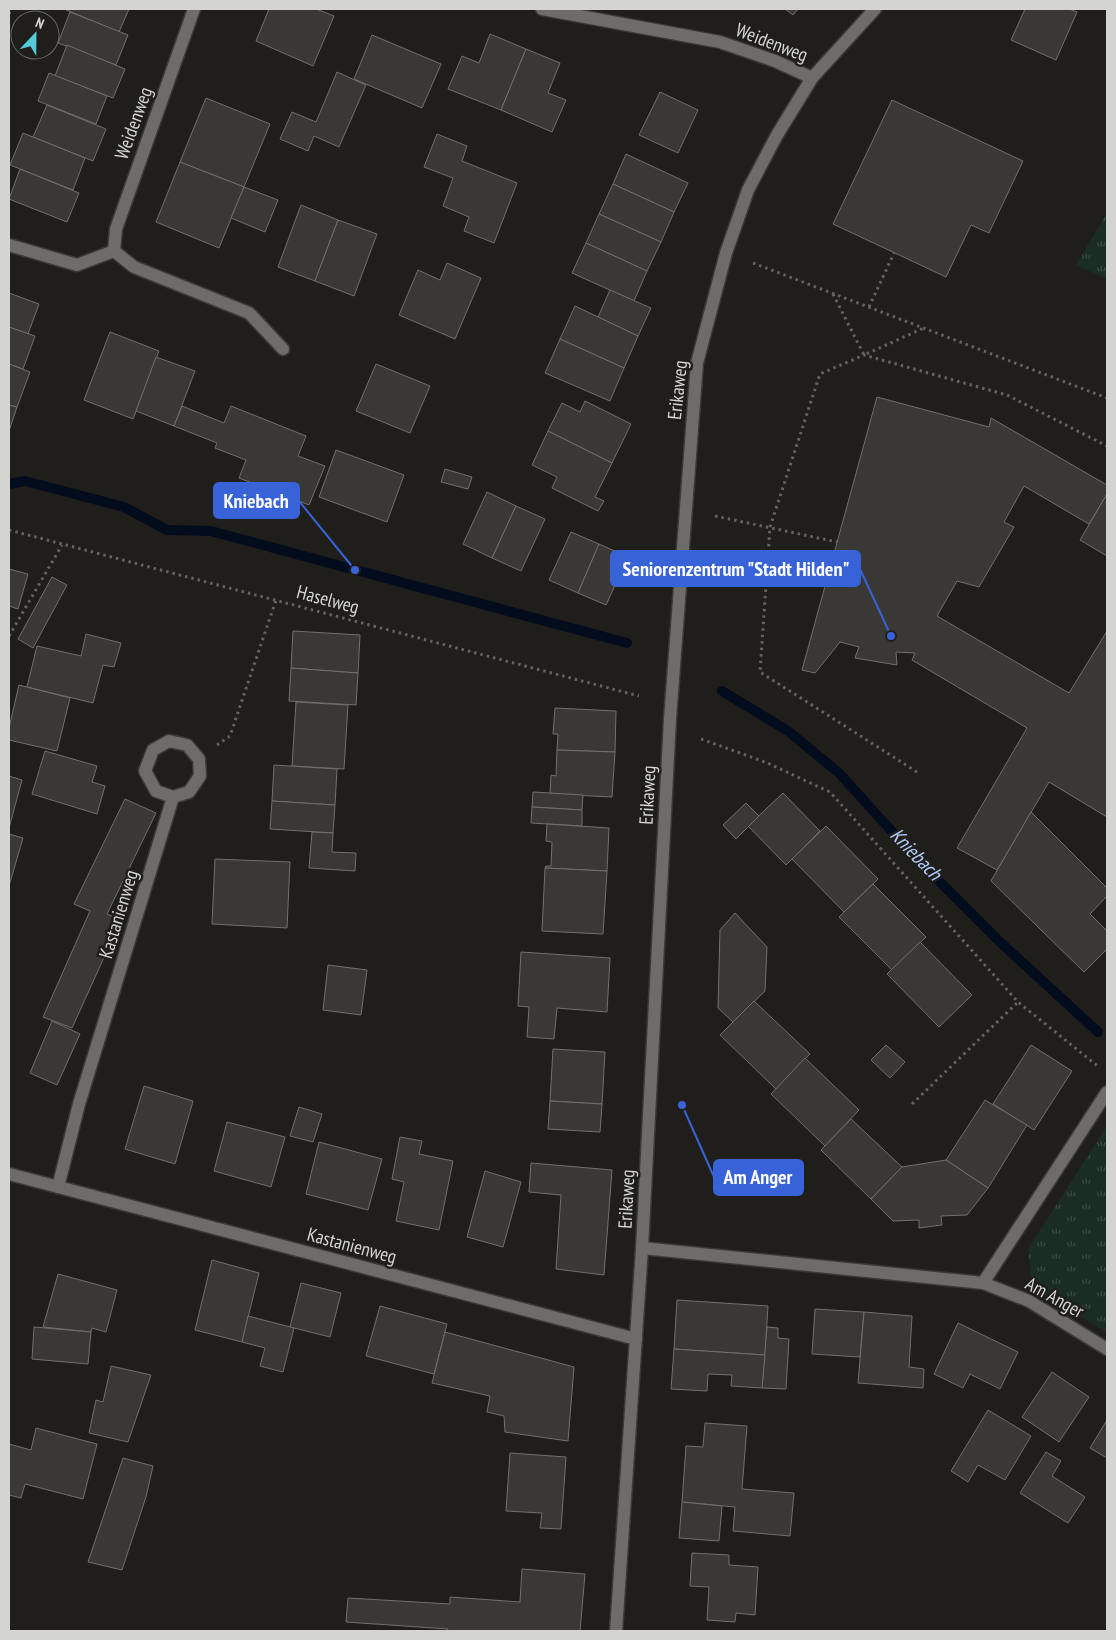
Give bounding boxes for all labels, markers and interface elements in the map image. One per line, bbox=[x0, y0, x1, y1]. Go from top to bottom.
north arrow bbox=[10, 10, 60, 60]
text: N bbox=[33, 13, 47, 33]
street label: Weidenweg bbox=[732, 17, 812, 67]
street label: Weidenweg bbox=[109, 83, 157, 163]
street label: Erikaweg bbox=[662, 359, 692, 421]
callout: Kniebach bbox=[214, 483, 299, 518]
text: Kniebach bbox=[223, 488, 289, 514]
callout: Seniorenzentrum "Stadt Hilden" bbox=[611, 551, 860, 586]
text: Seniorenzentrum "Stadt Hilden" bbox=[623, 556, 849, 582]
street label: Haselweg bbox=[294, 579, 362, 619]
street label: Erikaweg bbox=[633, 765, 661, 825]
water label: Kniebach bbox=[885, 822, 948, 887]
street label: Kastanienweg bbox=[93, 867, 143, 961]
callout: Am Anger bbox=[714, 1160, 803, 1195]
text: Am Anger bbox=[723, 1164, 793, 1190]
street label: Erikaweg bbox=[612, 1169, 640, 1229]
street label: Kastanienweg bbox=[305, 1222, 399, 1268]
street label: Am Anger bbox=[1021, 1271, 1089, 1323]

